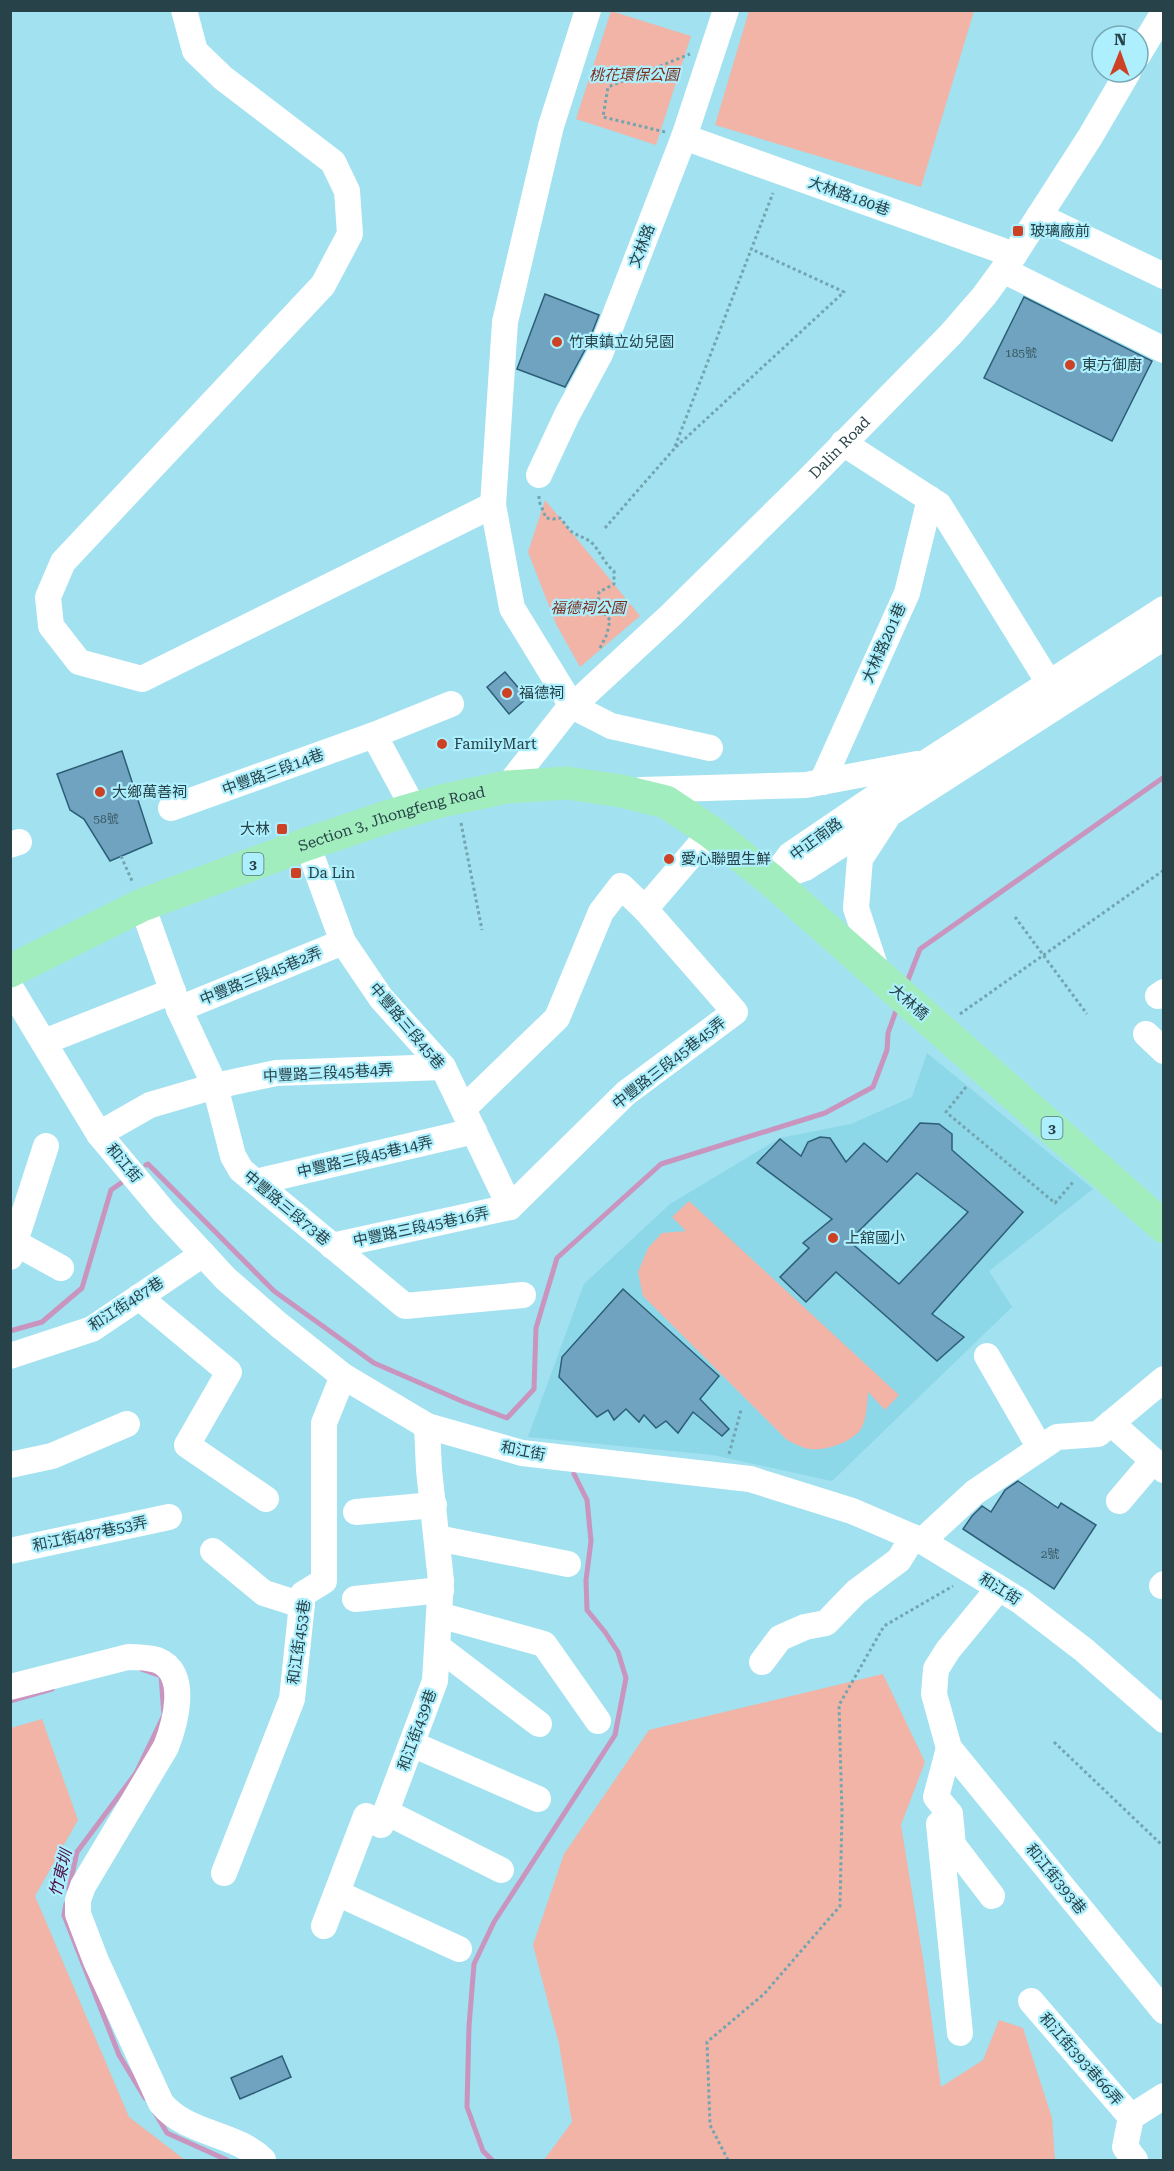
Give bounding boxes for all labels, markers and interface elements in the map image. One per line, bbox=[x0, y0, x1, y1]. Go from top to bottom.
north arrow bbox=[1090, 24, 1150, 84]
text: N bbox=[1114, 30, 1127, 49]
park label: 桃花環保公園 bbox=[589, 66, 681, 84]
street label: 大林路180巷 bbox=[806, 173, 892, 219]
street label: 文林路 bbox=[626, 222, 658, 270]
place label: 玻璃廠前 bbox=[1030, 222, 1090, 240]
marker: 玻璃廠前 bbox=[1011, 224, 1025, 238]
place label: 竹東鎮立幼兒園 bbox=[569, 333, 674, 351]
marker: 竹東鎮立幼兒園 bbox=[550, 335, 564, 349]
house number: 185號 bbox=[1005, 346, 1037, 360]
place label: 東方御廚 bbox=[1082, 356, 1142, 374]
marker: 東方御廚 bbox=[1063, 358, 1077, 372]
street label: Dalin Road bbox=[805, 413, 874, 482]
park label: 福德祠公園 bbox=[550, 599, 627, 617]
street label: 大林路201巷 bbox=[858, 600, 910, 686]
place label: 福德祠 bbox=[519, 684, 564, 702]
marker: 福德祠 bbox=[500, 686, 514, 700]
place label: FamilyMart bbox=[454, 735, 537, 753]
marker: FamilyMart bbox=[435, 737, 449, 751]
street label: 中豐路三段14巷 bbox=[220, 745, 326, 799]
place label: 大鄉萬善祠 bbox=[112, 783, 187, 801]
street label: Section 3, Jhongfeng Road bbox=[296, 783, 487, 855]
marker: 大鄉萬善祠 bbox=[93, 785, 107, 799]
house number: 58號 bbox=[93, 812, 119, 826]
street label: 中正南路 bbox=[786, 814, 846, 864]
place label: 大林 bbox=[240, 820, 270, 838]
marker: 大林 bbox=[275, 822, 289, 836]
place label: 愛心聯盟生鮮 bbox=[681, 850, 771, 868]
marker: 愛心聯盟生鮮 bbox=[662, 852, 676, 866]
road number: 3 bbox=[242, 853, 264, 875]
place label: Da Lin bbox=[308, 864, 356, 882]
marker: Da Lin bbox=[289, 866, 303, 880]
street label: 中豐路三段45巷2弄 bbox=[197, 943, 325, 1009]
street label: 中豐路三段45巷 bbox=[366, 979, 448, 1073]
street label: 大林橋 bbox=[886, 980, 932, 1024]
street label: 中豐路三段45巷45弄 bbox=[609, 1013, 729, 1113]
street label: 中豐路三段45巷4弄 bbox=[263, 1061, 393, 1085]
road number: 3 bbox=[1042, 1117, 1062, 1139]
street label: 中豐路三段45巷14弄 bbox=[295, 1133, 435, 1181]
street label: 和江街 bbox=[103, 1140, 145, 1186]
street label: 中豐路三段73巷 bbox=[240, 1167, 334, 1249]
street label: 中豐路三段45巷16弄 bbox=[351, 1204, 491, 1250]
place label: 上舘國小 bbox=[845, 1229, 905, 1247]
marker: 上舘國小 bbox=[826, 1231, 840, 1245]
street label: 和江街487巷 bbox=[85, 1273, 167, 1335]
street label: 和江街 bbox=[499, 1438, 547, 1464]
street label: 和江街487巷53弄 bbox=[31, 1513, 149, 1555]
house number: 2號 bbox=[1041, 1547, 1059, 1561]
street label: 和江街 bbox=[976, 1569, 1024, 1609]
street label: 和江街453巷 bbox=[284, 1599, 314, 1685]
street label: 和江街439巷 bbox=[394, 1687, 440, 1773]
street label: 和江街393巷 bbox=[1022, 1840, 1090, 1918]
water label: 竹東圳 bbox=[45, 1846, 76, 1899]
street label: 和江街393巷66弄 bbox=[1036, 2009, 1126, 2109]

